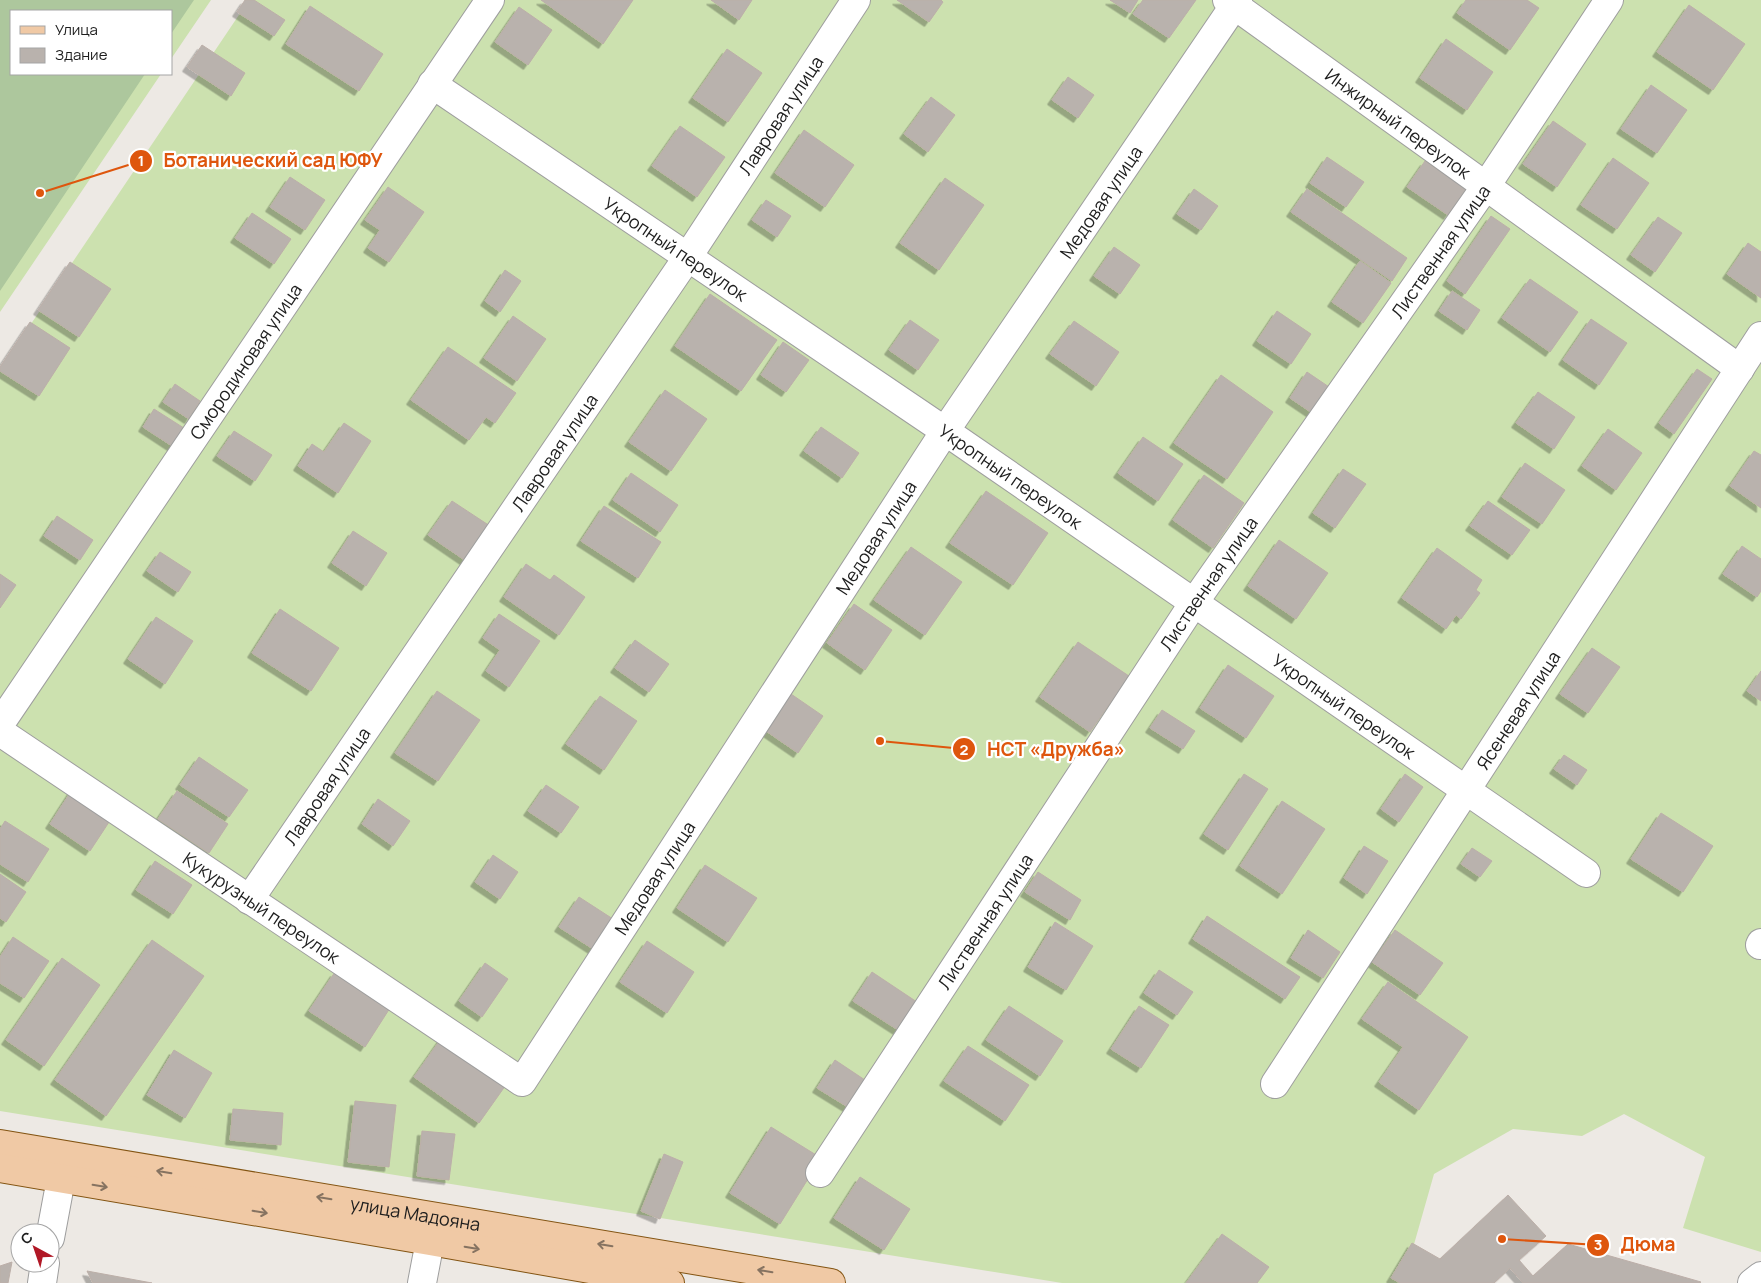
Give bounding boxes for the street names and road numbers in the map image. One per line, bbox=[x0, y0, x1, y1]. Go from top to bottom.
street label: Лавровая улица bbox=[733, 51, 828, 179]
street label: Инжирный переулок bbox=[1321, 63, 1477, 184]
street label: Медовая улица bbox=[1054, 141, 1148, 263]
street label: Лиственная улица bbox=[1385, 180, 1495, 323]
street label: Укропный переулок bbox=[599, 191, 753, 307]
street label: Смородиновая улица bbox=[184, 278, 307, 444]
street label: Лавровая улица bbox=[506, 389, 603, 516]
street label: Укропный переулок bbox=[934, 418, 1088, 535]
street label: Медовая улица bbox=[830, 476, 922, 599]
street label: Лиственная улица bbox=[1154, 512, 1263, 655]
street label: Ясеневая улица bbox=[1471, 646, 1565, 774]
street label: Укропный переулок bbox=[1268, 648, 1421, 765]
street label: Лавровая улица bbox=[278, 722, 375, 850]
street label: Медовая улица bbox=[609, 816, 700, 939]
street label: Кукурузный переулок bbox=[178, 846, 346, 969]
street label: Лиственная улица bbox=[932, 849, 1038, 994]
street label: улица Мадояна bbox=[348, 1191, 482, 1236]

